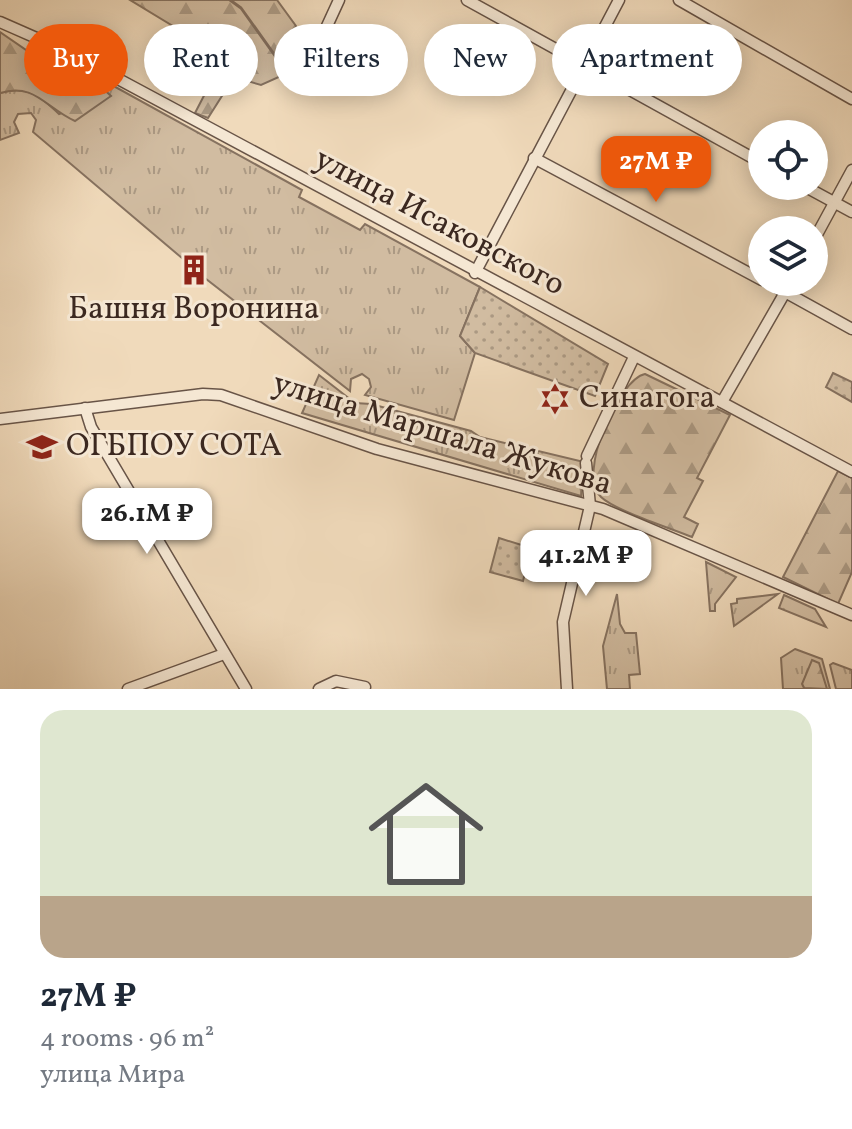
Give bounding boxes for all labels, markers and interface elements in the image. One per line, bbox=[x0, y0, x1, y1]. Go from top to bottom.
chip: Buy bbox=[24, 24, 128, 96]
chip: Rent bbox=[144, 24, 258, 96]
chip: Filters bbox=[274, 24, 408, 96]
chip: New bbox=[424, 24, 536, 96]
chip: Apartment bbox=[552, 24, 742, 96]
map controls bbox=[748, 120, 828, 296]
button: locate bbox=[748, 120, 828, 200]
pin: 27M ₽ bbox=[600, 136, 712, 204]
street label: улица Исаковского bbox=[306, 138, 572, 308]
text: 27M ₽ bbox=[619, 144, 693, 180]
button: layers bbox=[748, 216, 828, 296]
building icon: Башня Воронина bbox=[177, 253, 211, 287]
place label: Башня Воронина bbox=[68, 288, 320, 332]
street label: улица Маршала Жукова bbox=[267, 362, 617, 508]
place label: Синагога bbox=[579, 377, 715, 421]
synagogue icon: Синагога bbox=[538, 382, 572, 416]
place label: ОГБПОУ СОТА bbox=[66, 425, 282, 469]
school or university icon: ОГБПОУ СОТА bbox=[25, 430, 59, 464]
pin: 26.1M ₽ bbox=[73, 488, 221, 556]
text: 26.1M ₽ bbox=[100, 496, 194, 532]
pin: 41.2M ₽ bbox=[512, 530, 660, 598]
text: 41.2M ₽ bbox=[538, 538, 634, 574]
icon: home bbox=[354, 762, 498, 906]
text: 27M ₽ bbox=[40, 974, 137, 1021]
text: 4 rooms · 96 m² bbox=[40, 1021, 214, 1057]
text: улица Мира bbox=[40, 1057, 185, 1093]

